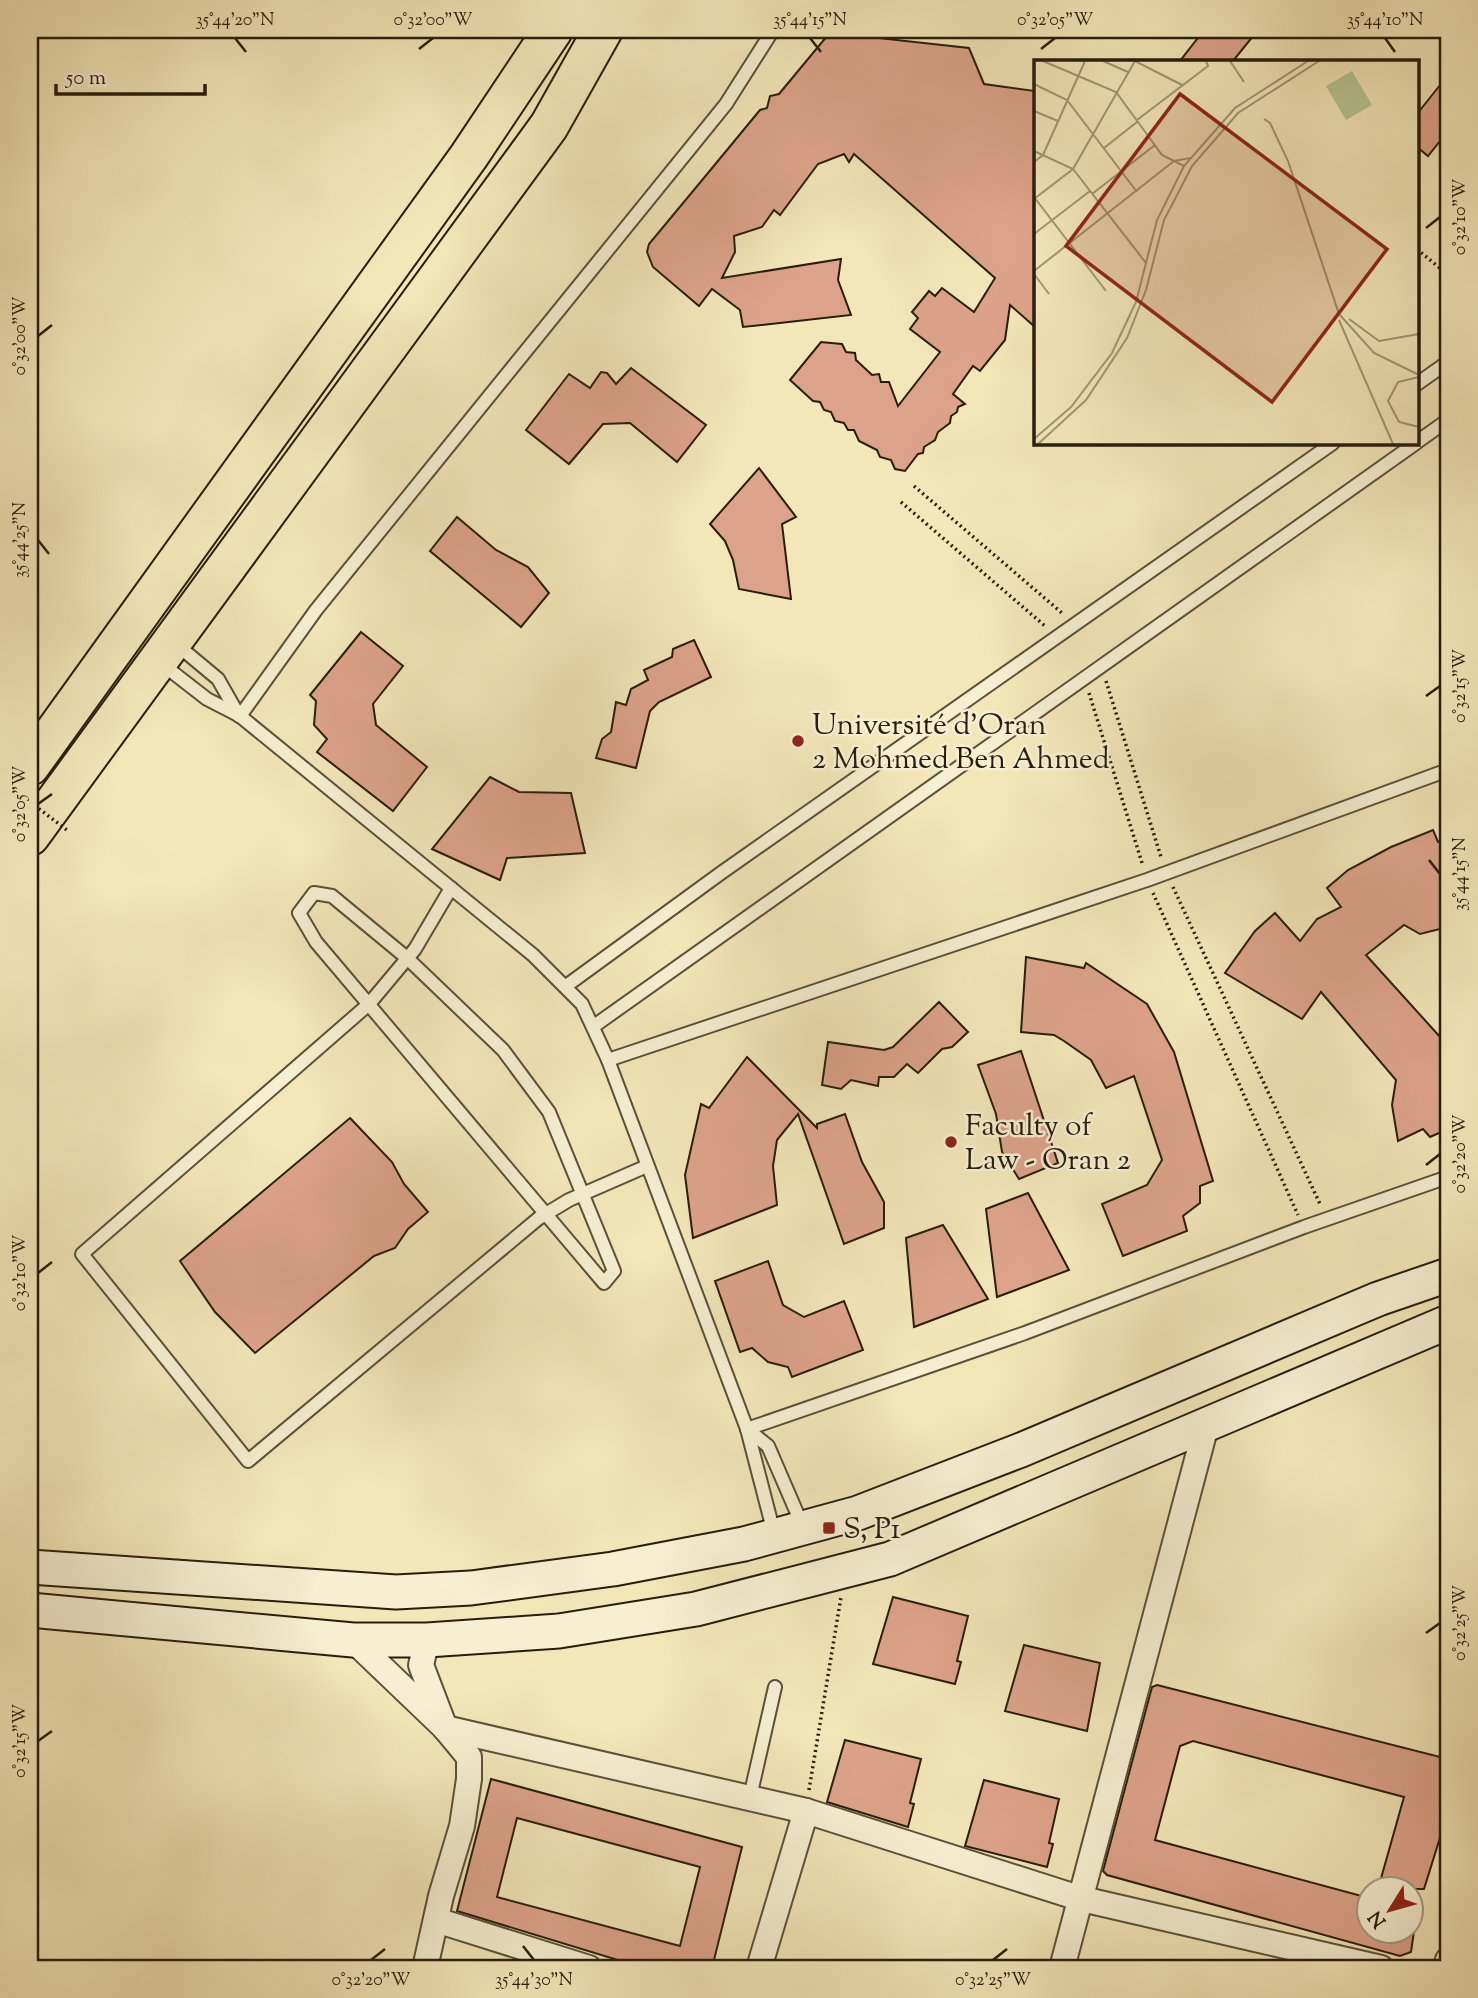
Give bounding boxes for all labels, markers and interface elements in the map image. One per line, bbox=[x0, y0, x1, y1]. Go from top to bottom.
text: 35°44'20"N bbox=[196, 8, 274, 34]
text: 0°32'00"W bbox=[393, 8, 473, 34]
text: 35°44'15"N bbox=[773, 8, 847, 34]
text: 0°32'05"W bbox=[1017, 8, 1093, 34]
text: 35°44'10"N bbox=[1347, 8, 1423, 34]
scale bar bbox=[56, 52, 205, 96]
inset map bbox=[1034, 60, 1418, 444]
text: 50 m bbox=[65, 64, 106, 94]
text: 0°32'10"W bbox=[1448, 179, 1474, 255]
text: 0°32'00"W bbox=[8, 296, 34, 376]
text: 35°44'25"N bbox=[8, 502, 34, 578]
text: 0°32'15"W bbox=[1448, 649, 1474, 723]
place label: Université d'Oran 2 Mohmed Ben Ahmed bbox=[812, 705, 1110, 782]
marker: Université d'Oran 2 Mohmed Ben Ahmed bbox=[790, 733, 806, 749]
text: 0°32'05"W bbox=[8, 766, 34, 842]
text: 35°44'15"N bbox=[1448, 837, 1474, 911]
place label: Faculty of Law - Oran 2 bbox=[965, 1106, 1131, 1183]
text: 0°32'20"W bbox=[1448, 1115, 1474, 1193]
marker: Faculty of Law - Oran 2 bbox=[943, 1134, 959, 1150]
text: 0°32'10"W bbox=[8, 1235, 34, 1311]
place label: S, P1 bbox=[843, 1509, 901, 1552]
marker: S, P1 bbox=[821, 1520, 837, 1536]
text: 0°32'25"W bbox=[1448, 1585, 1474, 1661]
text: 0°32'15"W bbox=[8, 1704, 34, 1778]
north arrow bbox=[1356, 1876, 1426, 1946]
text: N bbox=[1363, 1905, 1394, 1933]
text: 0°32'20"W bbox=[332, 1968, 410, 1994]
text: 35°44'30"N bbox=[495, 1968, 573, 1994]
text: 0°32'25"W bbox=[955, 1968, 1031, 1994]

